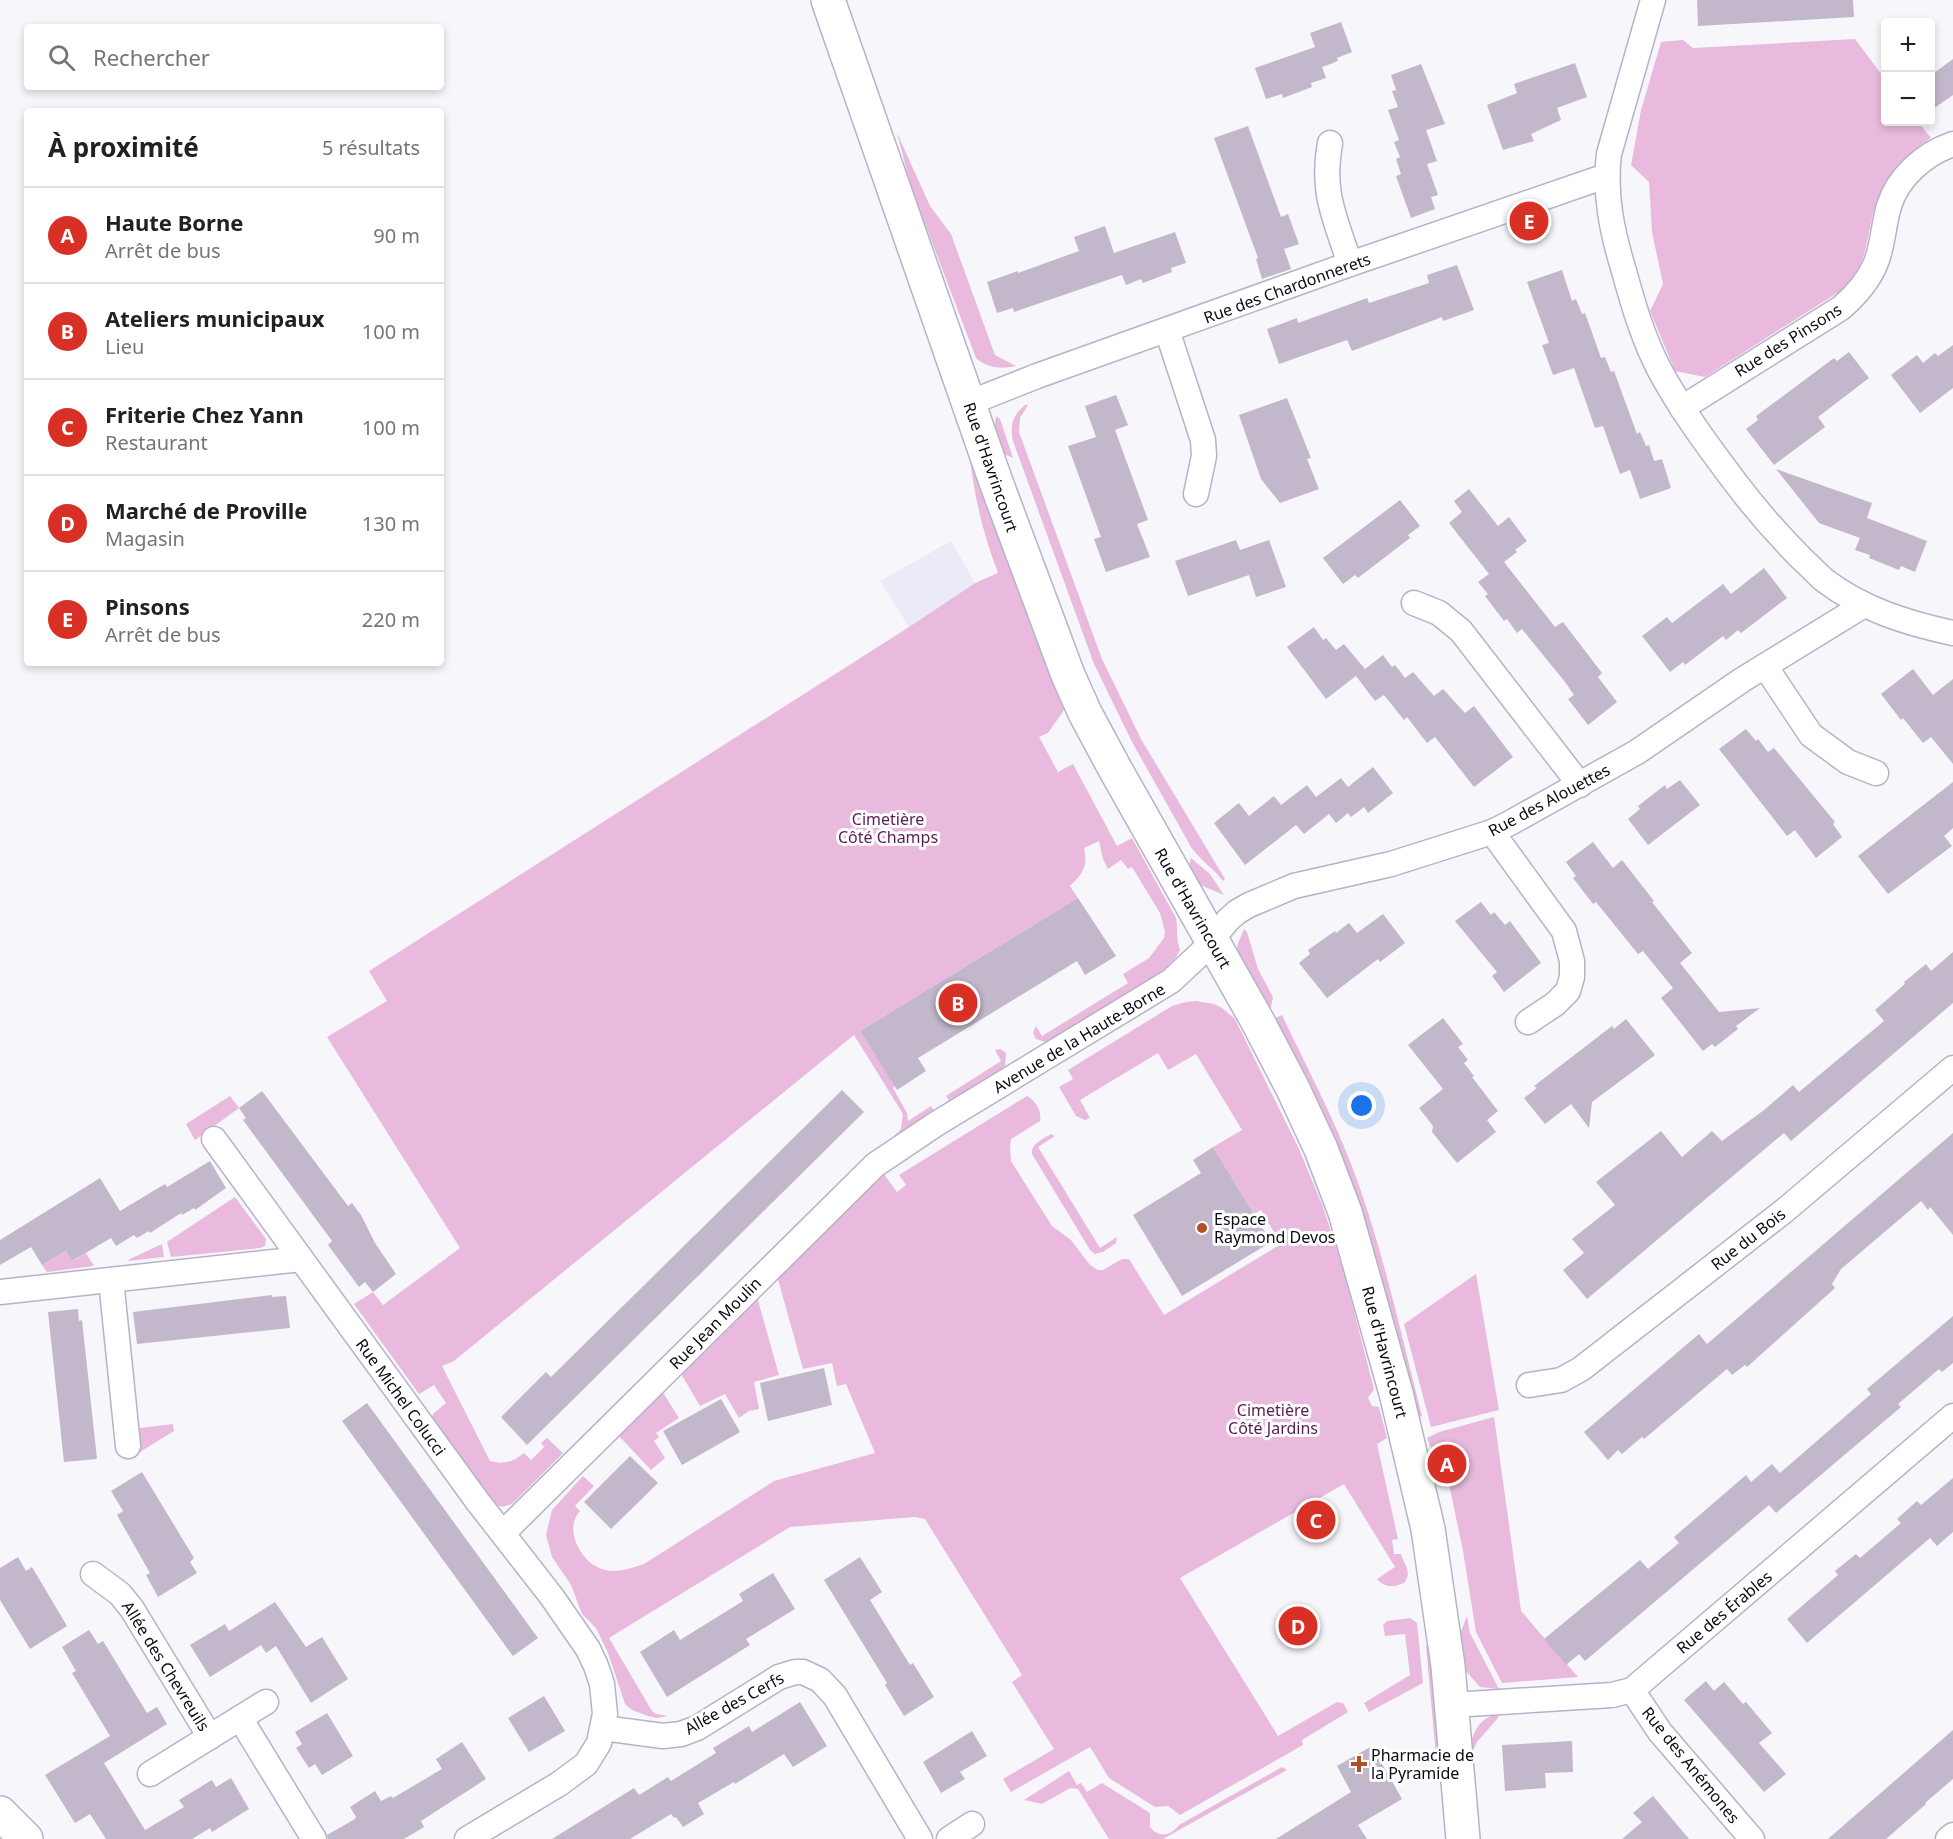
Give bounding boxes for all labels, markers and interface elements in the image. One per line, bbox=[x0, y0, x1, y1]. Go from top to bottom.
map controls bbox=[1881, 18, 1935, 126]
button: + bbox=[1881, 18, 1935, 72]
search box bbox=[24, 24, 444, 90]
icon: search bbox=[45, 41, 78, 74]
text: Rechercher bbox=[93, 42, 210, 72]
button: − bbox=[1881, 72, 1935, 126]
text: À proximité bbox=[48, 129, 199, 165]
text: 5 résultats bbox=[322, 134, 420, 161]
pin: E bbox=[1510, 198, 1549, 244]
text: Haute Borne bbox=[105, 207, 243, 237]
text: A bbox=[61, 222, 74, 249]
text: 90 m bbox=[373, 222, 420, 249]
text: Arrêt de bus bbox=[105, 237, 221, 264]
street label: Rue des Chardonnerets bbox=[1201, 248, 1373, 328]
street label: Rue des Pinsons bbox=[1730, 298, 1846, 382]
text: Ateliers municipaux bbox=[105, 303, 324, 333]
text: B bbox=[61, 318, 74, 345]
text: 100 m bbox=[362, 318, 420, 345]
text: Lieu bbox=[105, 333, 144, 360]
text: Friterie Chez Yann bbox=[105, 399, 304, 429]
street label: Rue d'Havrincourt bbox=[959, 399, 1024, 535]
text: C bbox=[61, 414, 74, 441]
text: 100 m bbox=[362, 414, 420, 441]
text: Restaurant bbox=[105, 429, 208, 456]
text: Marché de Proville bbox=[105, 495, 307, 525]
text: D bbox=[60, 510, 75, 537]
text: 130 m bbox=[362, 510, 420, 537]
text: Magasin bbox=[105, 525, 185, 552]
text: Pinsons bbox=[105, 591, 190, 621]
text: E bbox=[62, 606, 73, 633]
text: 220 m bbox=[362, 606, 420, 633]
text: Arrêt de bus bbox=[105, 621, 221, 648]
street label: Rue des Alouettes bbox=[1484, 759, 1614, 841]
park label: Cimetière Côté Champs bbox=[838, 808, 938, 848]
street label: Rue d'Havrincourt bbox=[1150, 844, 1237, 972]
street label: Avenue de la Haute-Borne bbox=[989, 978, 1169, 1098]
pin: B bbox=[938, 980, 978, 1026]
your location bbox=[1347, 1091, 1376, 1120]
street label: Rue du Bois bbox=[1706, 1203, 1790, 1275]
place label: Espace Raymond Devos bbox=[1214, 1208, 1335, 1248]
marker: Espace Raymond Devos bbox=[1195, 1221, 1209, 1235]
street label: Rue Jean Moulin bbox=[664, 1272, 766, 1374]
street label: Rue d'Havrincourt bbox=[1357, 1284, 1413, 1421]
street label: Rue Michel Colucci bbox=[351, 1334, 451, 1460]
park label: Cimetière Côté Jardins bbox=[1228, 1399, 1318, 1439]
pin: A bbox=[1428, 1442, 1466, 1486]
pin: C bbox=[1296, 1498, 1336, 1543]
street label: Rue des Érables bbox=[1672, 1565, 1776, 1659]
street label: Allée des Chevreuils bbox=[117, 1597, 215, 1735]
pin: D bbox=[1278, 1604, 1318, 1648]
street label: Allée des Cerfs bbox=[680, 1667, 788, 1739]
street label: Rue des Anémones bbox=[1637, 1702, 1745, 1828]
place label: Pharmacie de la Pyramide bbox=[1371, 1744, 1474, 1784]
marker: Pharmacie de la Pyramide bbox=[1352, 1757, 1366, 1771]

